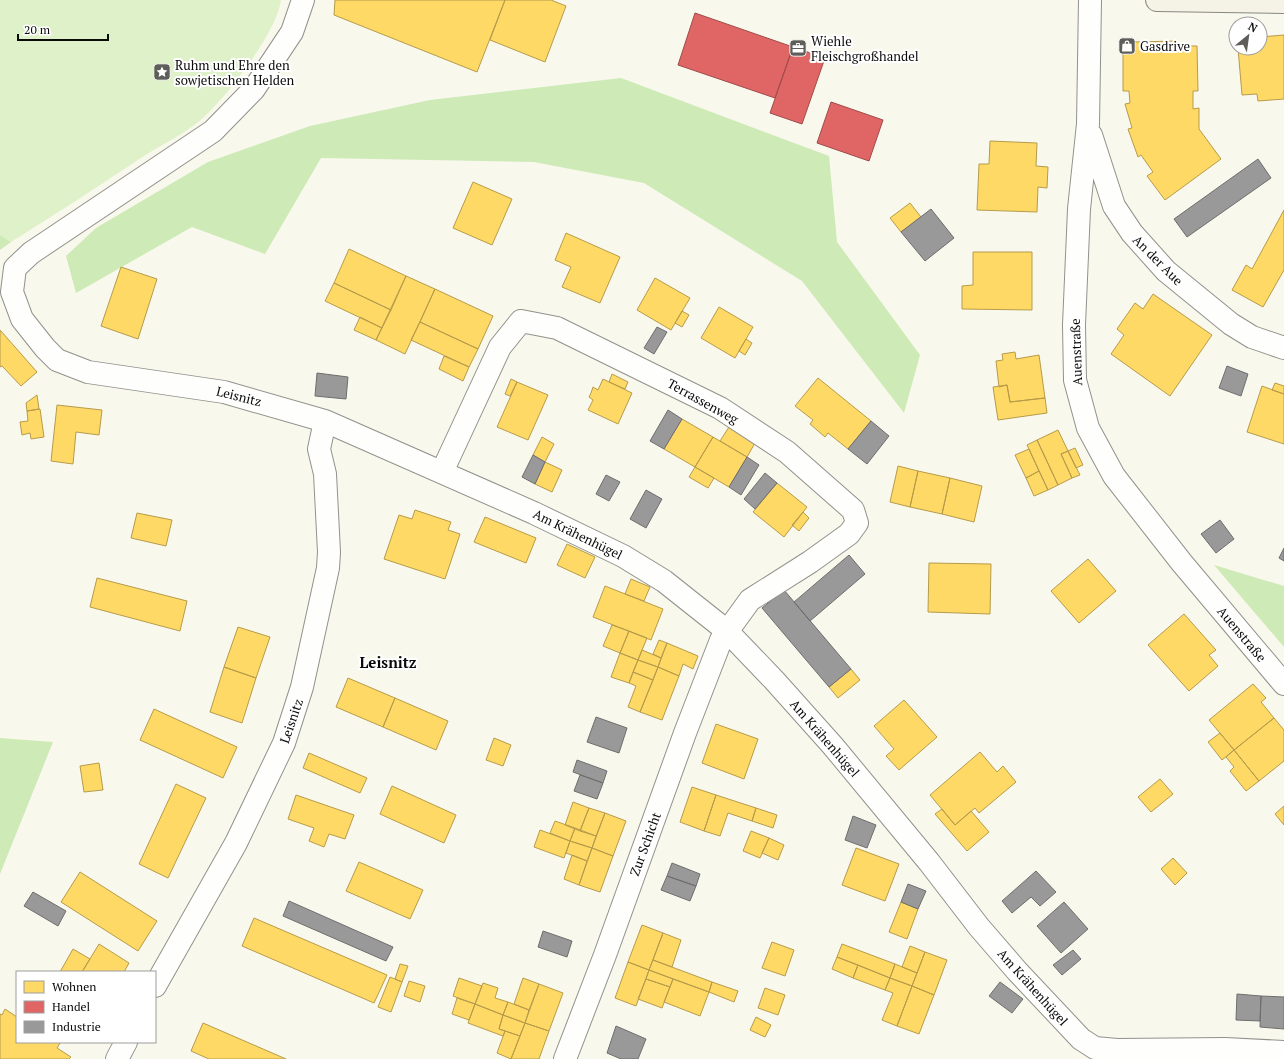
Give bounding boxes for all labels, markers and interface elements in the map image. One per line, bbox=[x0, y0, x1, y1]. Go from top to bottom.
scale bar bbox=[18, 16, 108, 42]
north arrow bbox=[1228, 16, 1268, 56]
text: N bbox=[1246, 19, 1260, 36]
text: 20 m bbox=[24, 22, 51, 37]
place label: Wiehle Fleischgroßhandel bbox=[811, 32, 919, 65]
shop icon: Gasdrive bbox=[1117, 36, 1137, 56]
place label: Gasdrive bbox=[1140, 37, 1190, 55]
office icon: Wiehle Fleischgroßhandel bbox=[788, 38, 808, 58]
place label: Ruhm und Ehre den sowjetischen Helden bbox=[175, 56, 295, 89]
place icon: Ruhm und Ehre den sowjetischen Helden bbox=[152, 62, 172, 82]
street label: An der Aue bbox=[1129, 231, 1187, 289]
street label: Auenstraße bbox=[1066, 318, 1086, 386]
street label: Terrassenweg bbox=[664, 374, 742, 428]
street label: Leisnitz bbox=[214, 382, 264, 410]
street label: Am Krähenhügel bbox=[530, 505, 626, 563]
street label: Auenstraße bbox=[1213, 602, 1271, 666]
district label: Leisnitz bbox=[360, 652, 417, 672]
street label: Am Krähenhügel bbox=[786, 695, 864, 781]
street label: Leisnitz bbox=[275, 696, 307, 746]
street label: Zur Schicht bbox=[625, 809, 665, 878]
street label: Am Krähenhügel bbox=[994, 945, 1072, 1029]
legend bbox=[16, 971, 156, 1043]
text: Wohnen bbox=[52, 979, 96, 994]
text: Handel bbox=[52, 999, 91, 1014]
text: Industrie bbox=[52, 1019, 101, 1034]

